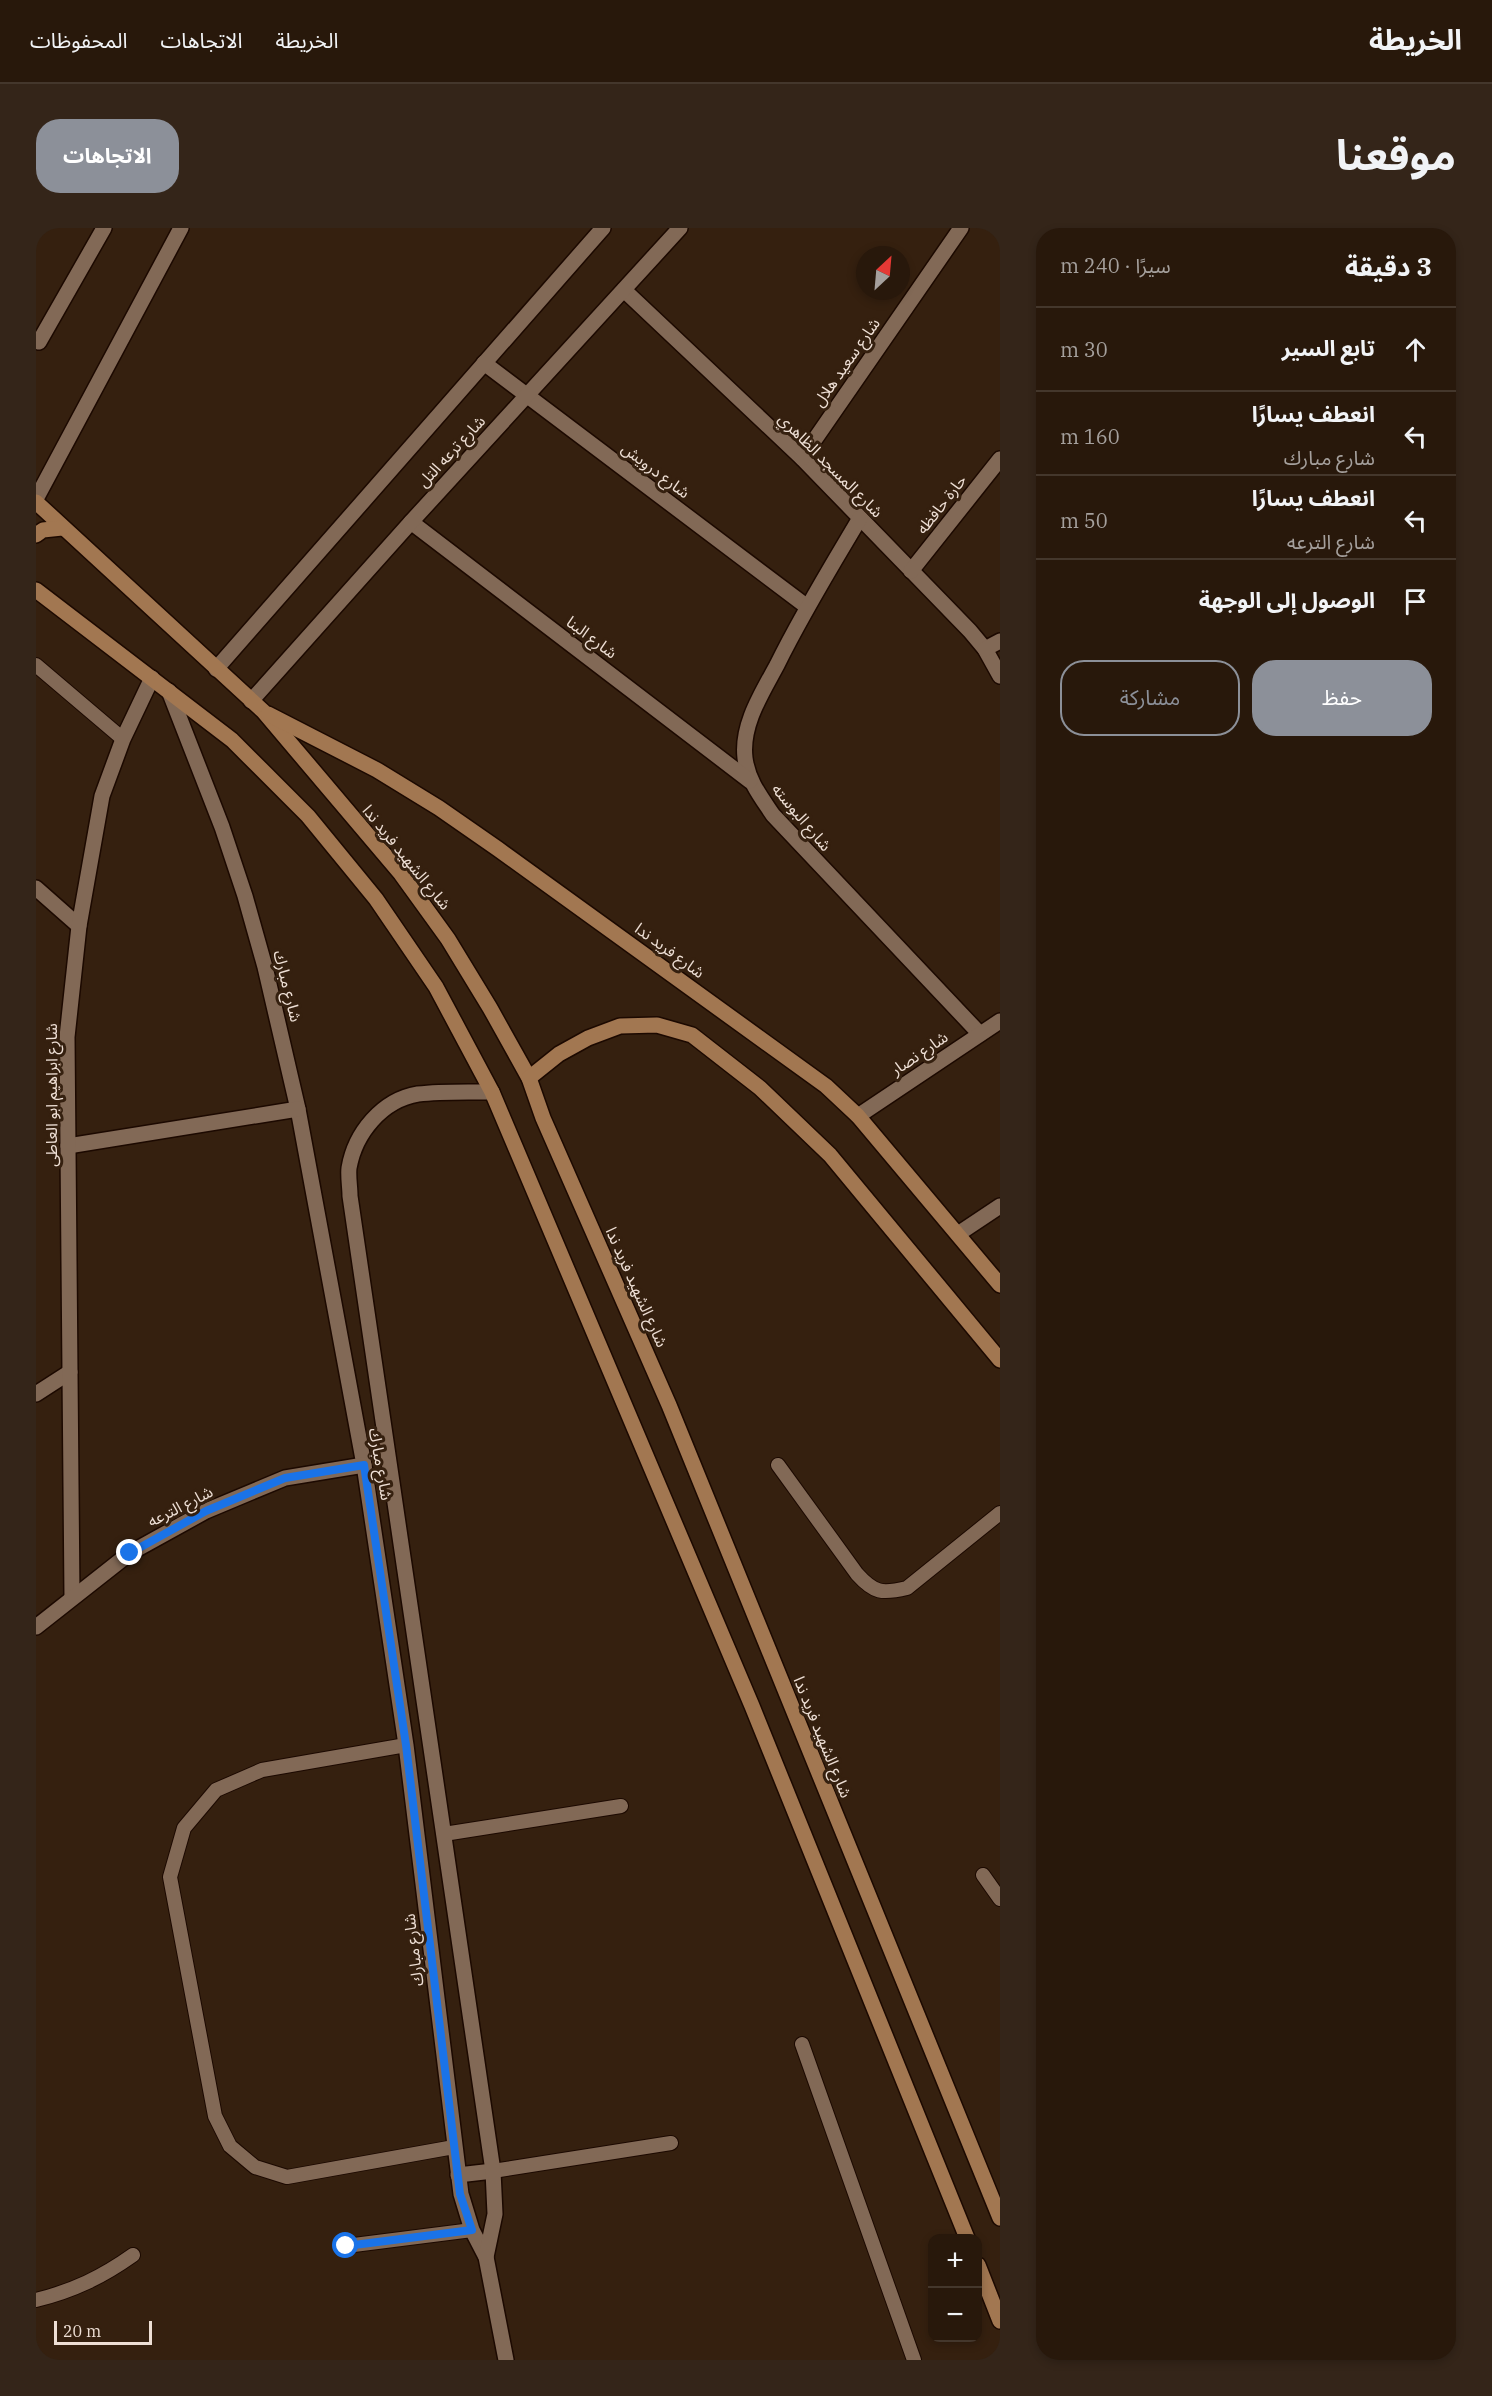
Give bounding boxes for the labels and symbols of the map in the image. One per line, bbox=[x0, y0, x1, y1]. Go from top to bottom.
north arrow bbox=[856, 246, 910, 300]
street label: شارع سعيد هلال bbox=[808, 314, 886, 412]
street label: شارع المسجد الظاهري bbox=[772, 409, 887, 524]
street label: شارع ترعه التل bbox=[413, 411, 491, 493]
street label: شارع درويش bbox=[616, 438, 694, 505]
street label: حارة حافظه bbox=[912, 470, 970, 538]
street label: شارع البنا bbox=[561, 611, 621, 665]
street label: شارع البوسته bbox=[766, 779, 836, 857]
street label: شارع الشهيد فريد ندا bbox=[356, 800, 455, 915]
street label: شارع فريد ندا bbox=[629, 918, 709, 984]
street label: شارع مبارك bbox=[267, 948, 307, 1025]
street label: شارع ابراهيم ابو العاطى bbox=[41, 1023, 64, 1167]
street label: شارع نصار bbox=[886, 1027, 953, 1082]
street label: شارع الشهيد فريد ندا bbox=[599, 1224, 672, 1351]
street label: شارع مبارك bbox=[362, 1426, 397, 1502]
street label: شارع الترعه bbox=[144, 1481, 217, 1534]
route end bbox=[116, 1539, 142, 1565]
street label: شارع الشهيد فريد ندا bbox=[787, 1673, 857, 1802]
street label: شارع مبارك bbox=[399, 1912, 430, 1987]
route start bbox=[332, 2232, 358, 2258]
scale bar bbox=[54, 2318, 152, 2346]

